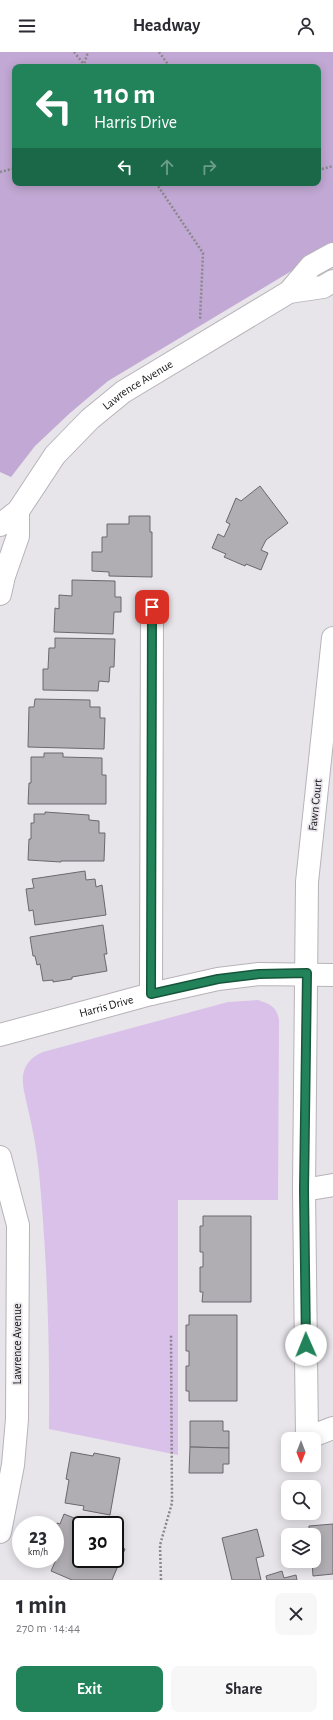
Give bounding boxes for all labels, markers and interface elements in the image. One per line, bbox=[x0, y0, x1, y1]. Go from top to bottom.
icon: menu bbox=[16, 15, 38, 37]
icon: person bbox=[295, 15, 317, 37]
text: Headway bbox=[133, 17, 200, 35]
icon: left bbox=[28, 80, 80, 132]
text: 110 m bbox=[94, 81, 156, 109]
text: Harris Drive bbox=[94, 114, 177, 132]
icon: left bbox=[114, 156, 136, 178]
icon: ahead bbox=[156, 156, 178, 178]
icon: right bbox=[198, 156, 220, 178]
street label: Lawrence Avenue bbox=[100, 358, 175, 412]
pin bbox=[135, 590, 169, 624]
icon: arrive bbox=[141, 596, 163, 618]
street label: Fawn Court bbox=[306, 778, 324, 832]
street label: Harris Drive bbox=[78, 993, 135, 1019]
street label: Lawrence Avenue bbox=[11, 1303, 23, 1385]
position arrow bbox=[285, 1324, 327, 1366]
north arrow bbox=[281, 1432, 321, 1472]
map controls bbox=[281, 1432, 321, 1568]
button: search bbox=[281, 1480, 321, 1520]
speed limit sign: 30 bbox=[72, 1516, 124, 1568]
text: 23 bbox=[29, 1527, 47, 1547]
button: layers bbox=[281, 1528, 321, 1568]
text: km/h bbox=[28, 1547, 48, 1557]
button: close bbox=[275, 1593, 317, 1635]
text: 1 min bbox=[16, 1594, 67, 1618]
text: 270 m · 14:44 bbox=[16, 1622, 80, 1635]
button: Exit bbox=[16, 1666, 163, 1712]
button: Share bbox=[171, 1666, 317, 1712]

